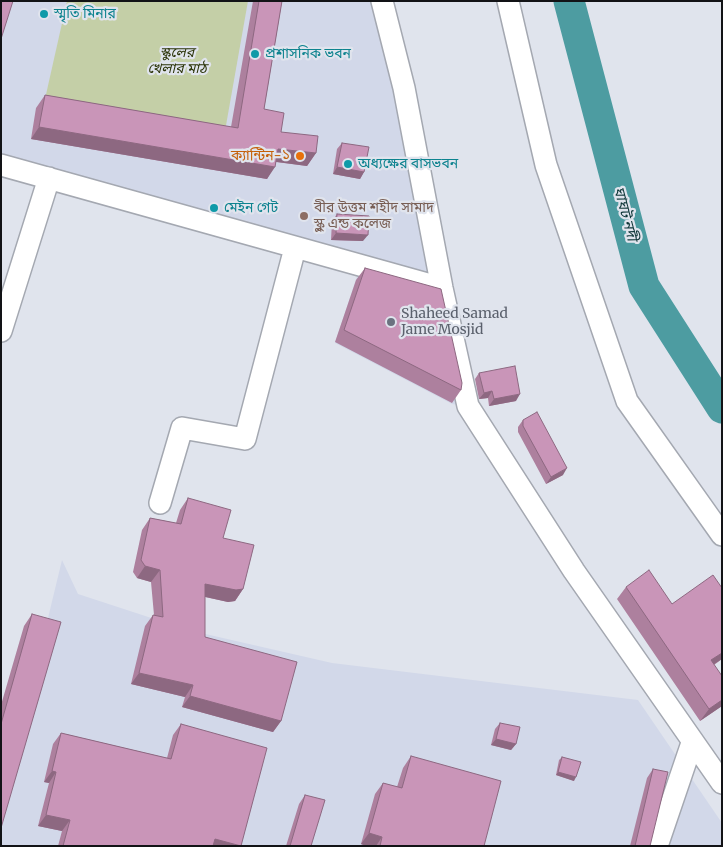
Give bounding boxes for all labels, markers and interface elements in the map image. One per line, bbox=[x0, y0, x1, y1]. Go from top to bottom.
place label: স্মৃতি মিনার bbox=[54, 6, 116, 22]
marker: স্মৃতি মিনার bbox=[38, 8, 50, 20]
park label: স্কুলের খেলার মাঠ bbox=[148, 45, 206, 78]
place label: প্রশাসনিক ভবন bbox=[265, 46, 351, 62]
marker: প্রশাসনিক ভবন bbox=[249, 48, 261, 60]
place label: ক্যান্টিন-১ bbox=[231, 148, 290, 164]
marker: ক্যান্টিন-১ bbox=[294, 150, 306, 162]
place label: অধ্যক্ষের বাসভবন bbox=[358, 156, 458, 172]
marker: অধ্যক্ষের বাসভবন bbox=[342, 158, 354, 170]
water label: ঘাঘট নদী bbox=[609, 185, 641, 243]
place label: মেইন গেট bbox=[224, 200, 278, 216]
place label: বীর উত্তম শহীদ সামাদ স্কুল এন্ড কলেজ bbox=[314, 200, 434, 232]
marker: মেইন গেট bbox=[208, 202, 220, 214]
marker: বীর উত্তম শহীদ সামাদ স্কুল এন্ড কলেজ bbox=[298, 210, 310, 222]
place label: Shaheed Samad Jame Mosjid bbox=[401, 306, 508, 338]
marker: Shaheed Samad Jame Mosjid bbox=[385, 316, 397, 328]

